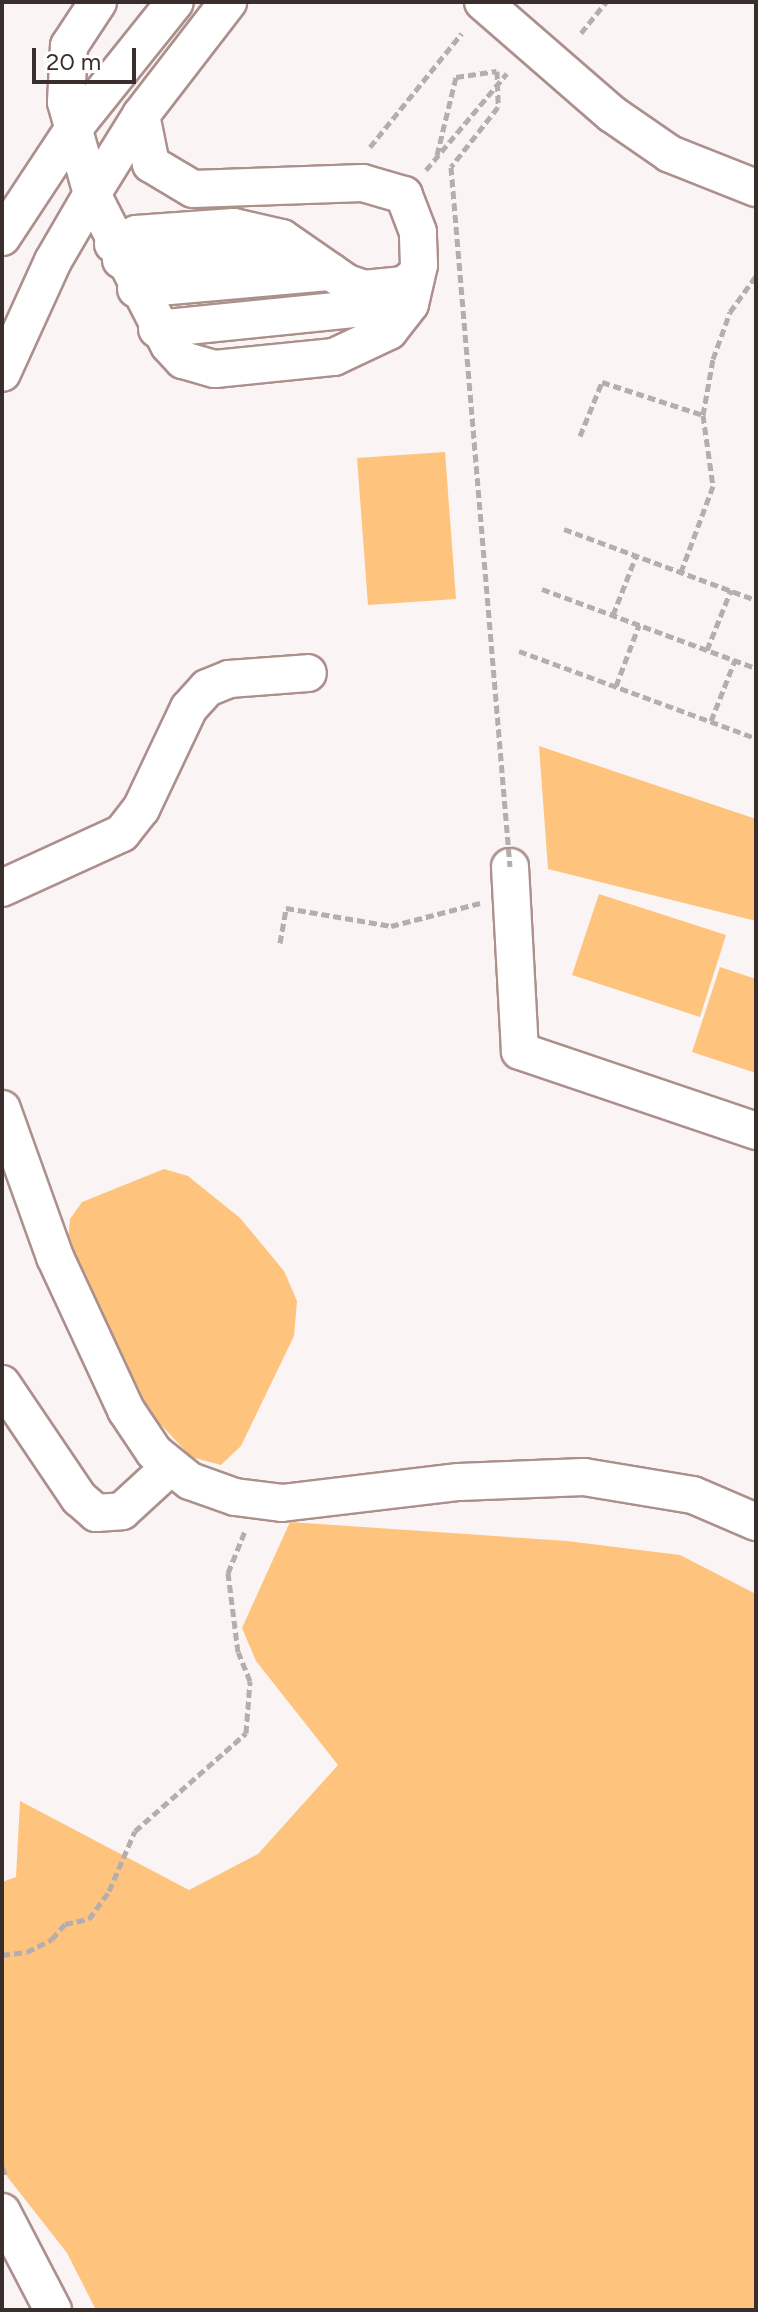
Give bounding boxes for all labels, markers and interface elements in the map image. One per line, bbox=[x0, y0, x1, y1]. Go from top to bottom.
scale bar bbox=[36, 32, 140, 82]
text: 20 m bbox=[46, 47, 101, 76]

